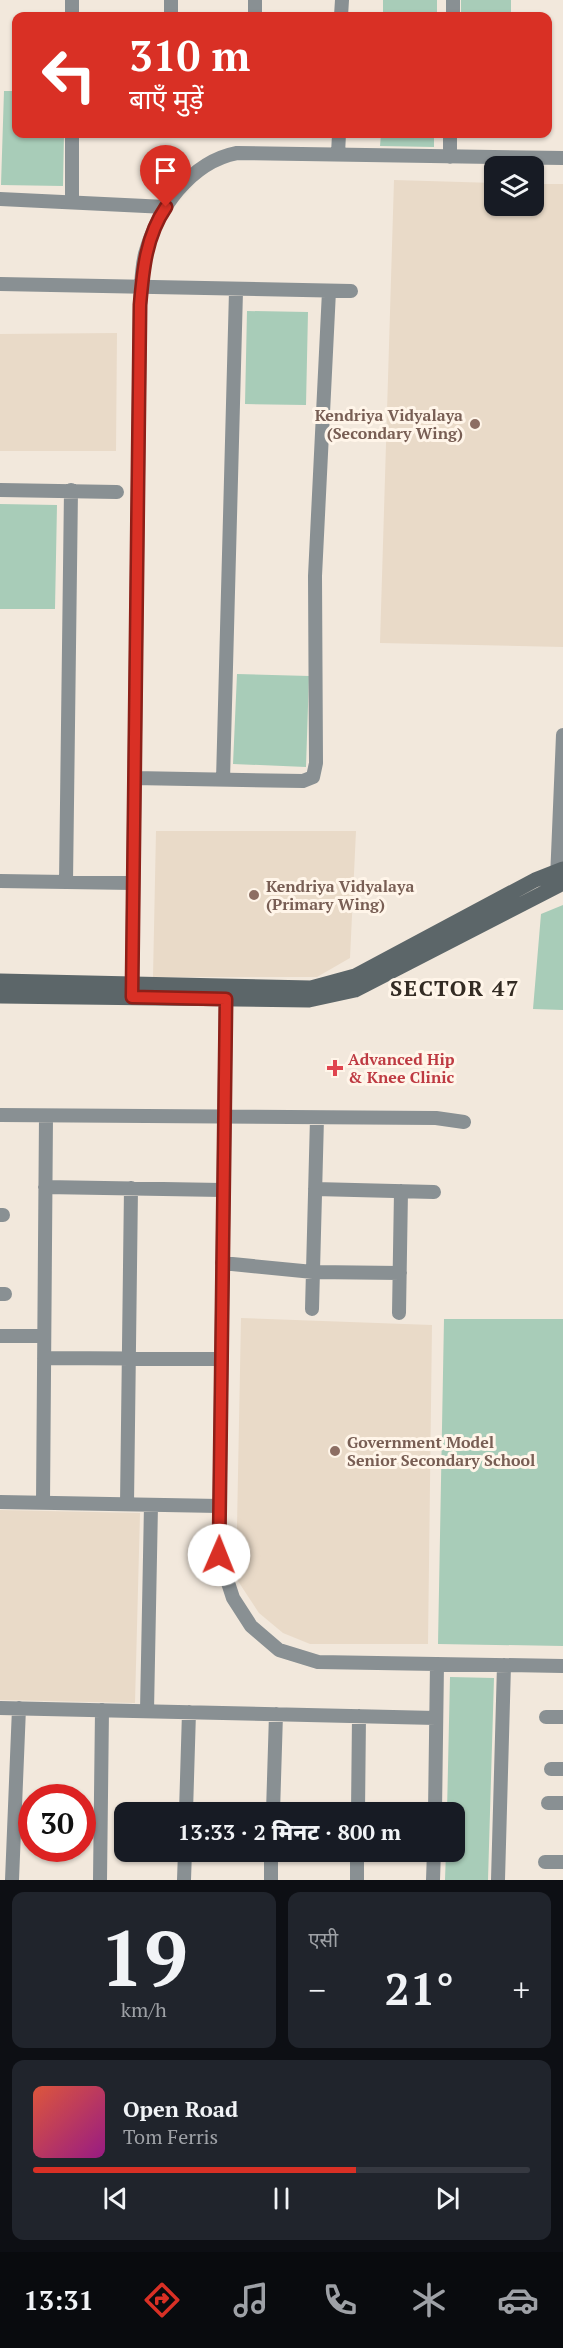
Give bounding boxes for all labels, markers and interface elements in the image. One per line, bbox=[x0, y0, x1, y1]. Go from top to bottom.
text: 310 m bbox=[129, 27, 250, 83]
icon: left bbox=[30, 36, 108, 114]
text: बाएँ मुड़ें bbox=[129, 81, 204, 117]
pin bbox=[140, 145, 191, 207]
icon: arrive bbox=[149, 154, 182, 187]
map controls bbox=[484, 156, 544, 216]
button: layers bbox=[484, 156, 544, 216]
place label: Kendriya Vidyalaya (Secondary Wing) bbox=[315, 404, 463, 444]
marker: Kendriya Vidyalaya (Secondary Wing) bbox=[468, 417, 482, 431]
place label: Kendriya Vidyalaya (Primary Wing) bbox=[266, 875, 414, 915]
marker: Kendriya Vidyalaya (Primary Wing) bbox=[247, 888, 261, 902]
district label: SECTOR 47 bbox=[390, 973, 520, 1002]
place label: Advanced Hip & Knee Clinic bbox=[348, 1048, 455, 1088]
marker: Advanced Hip & Knee Clinic bbox=[326, 1059, 344, 1077]
place label: Government Model Senior Secondary School bbox=[347, 1431, 535, 1471]
marker: Government Model Senior Secondary School bbox=[328, 1444, 342, 1458]
position arrow bbox=[187, 1523, 251, 1587]
speed limit sign: 30 bbox=[18, 1784, 96, 1862]
text: 13:33 · 2 मिनट · 800 m bbox=[178, 1817, 401, 1846]
text: 19 bbox=[100, 1905, 188, 2008]
text: एसी bbox=[309, 1926, 338, 1953]
text: 21° bbox=[385, 1958, 454, 2018]
text: − bbox=[309, 1968, 326, 2011]
text: + bbox=[512, 1968, 530, 2011]
text: km/h bbox=[121, 1996, 167, 2023]
text: Open Road bbox=[123, 2094, 238, 2123]
text: Tom Ferris bbox=[123, 2123, 218, 2150]
icon: previous bbox=[99, 2182, 132, 2215]
icon: pause bbox=[265, 2182, 298, 2215]
icon: next bbox=[431, 2182, 464, 2215]
icon: directions bbox=[141, 2279, 183, 2321]
icon: music bbox=[230, 2279, 272, 2321]
icon: phone bbox=[319, 2279, 361, 2321]
icon: climate bbox=[408, 2279, 450, 2321]
icon: car bbox=[497, 2279, 539, 2321]
text: 13:31 bbox=[24, 2282, 94, 2318]

